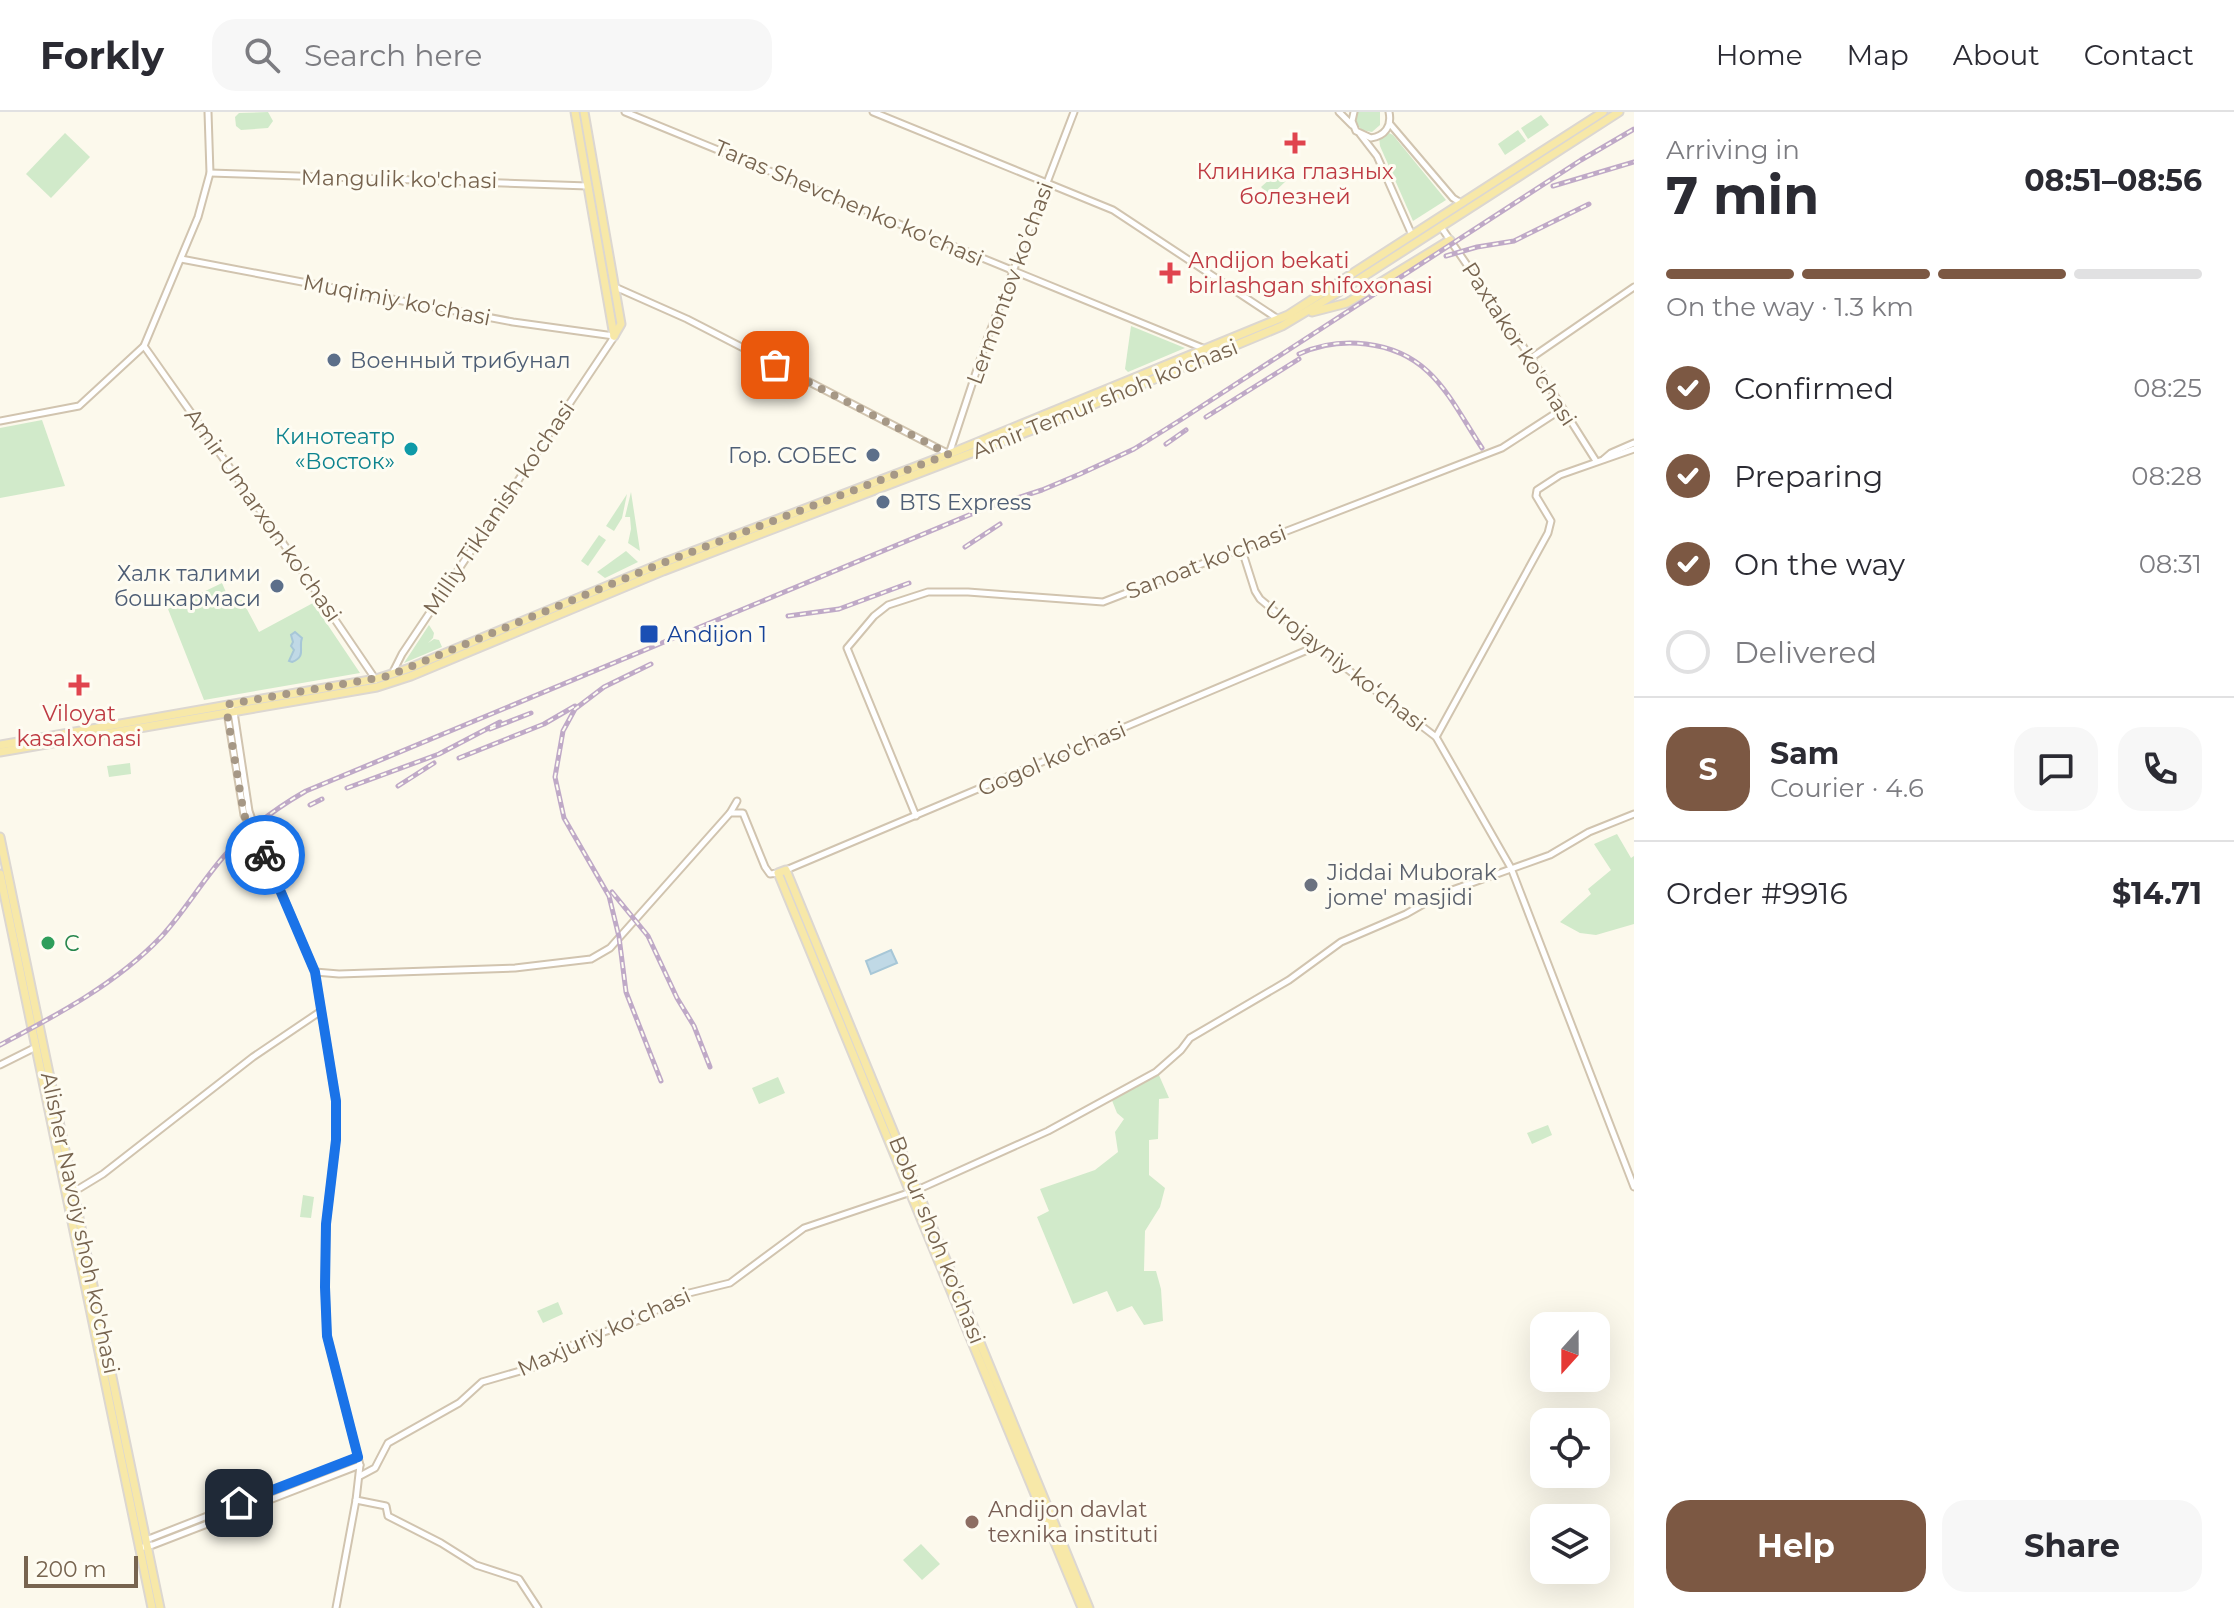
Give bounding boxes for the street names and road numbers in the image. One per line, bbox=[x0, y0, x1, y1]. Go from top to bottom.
street label: Taras Shevchenko ko'chasi bbox=[710, 134, 988, 272]
street label: Mangulik ko'chasi bbox=[301, 164, 497, 194]
street label: Lermontov ko’chasi bbox=[961, 178, 1059, 388]
street label: Paxtakor ko'chasi bbox=[1456, 257, 1582, 431]
street label: Muqimiy ko'chasi bbox=[301, 269, 493, 331]
street label: Amir Temur shoh ko'chasi bbox=[968, 333, 1242, 465]
street label: Milliy Tiklanish ko'chasi bbox=[417, 396, 581, 620]
street label: Amir Umarxon ko'chasi bbox=[179, 403, 347, 627]
street label: Sanoat ko'chasi bbox=[1122, 519, 1290, 605]
street label: Urоjayniy koʻchasi bbox=[1259, 595, 1431, 737]
street label: Gogol ko'chasi bbox=[974, 716, 1130, 802]
street label: Alisher Navoiy shoh ko'chasi bbox=[35, 1070, 125, 1376]
street label: Bobur shoh ko'chasi bbox=[883, 1132, 991, 1348]
street label: Maxjuriy koʻchasi bbox=[513, 1282, 695, 1382]

